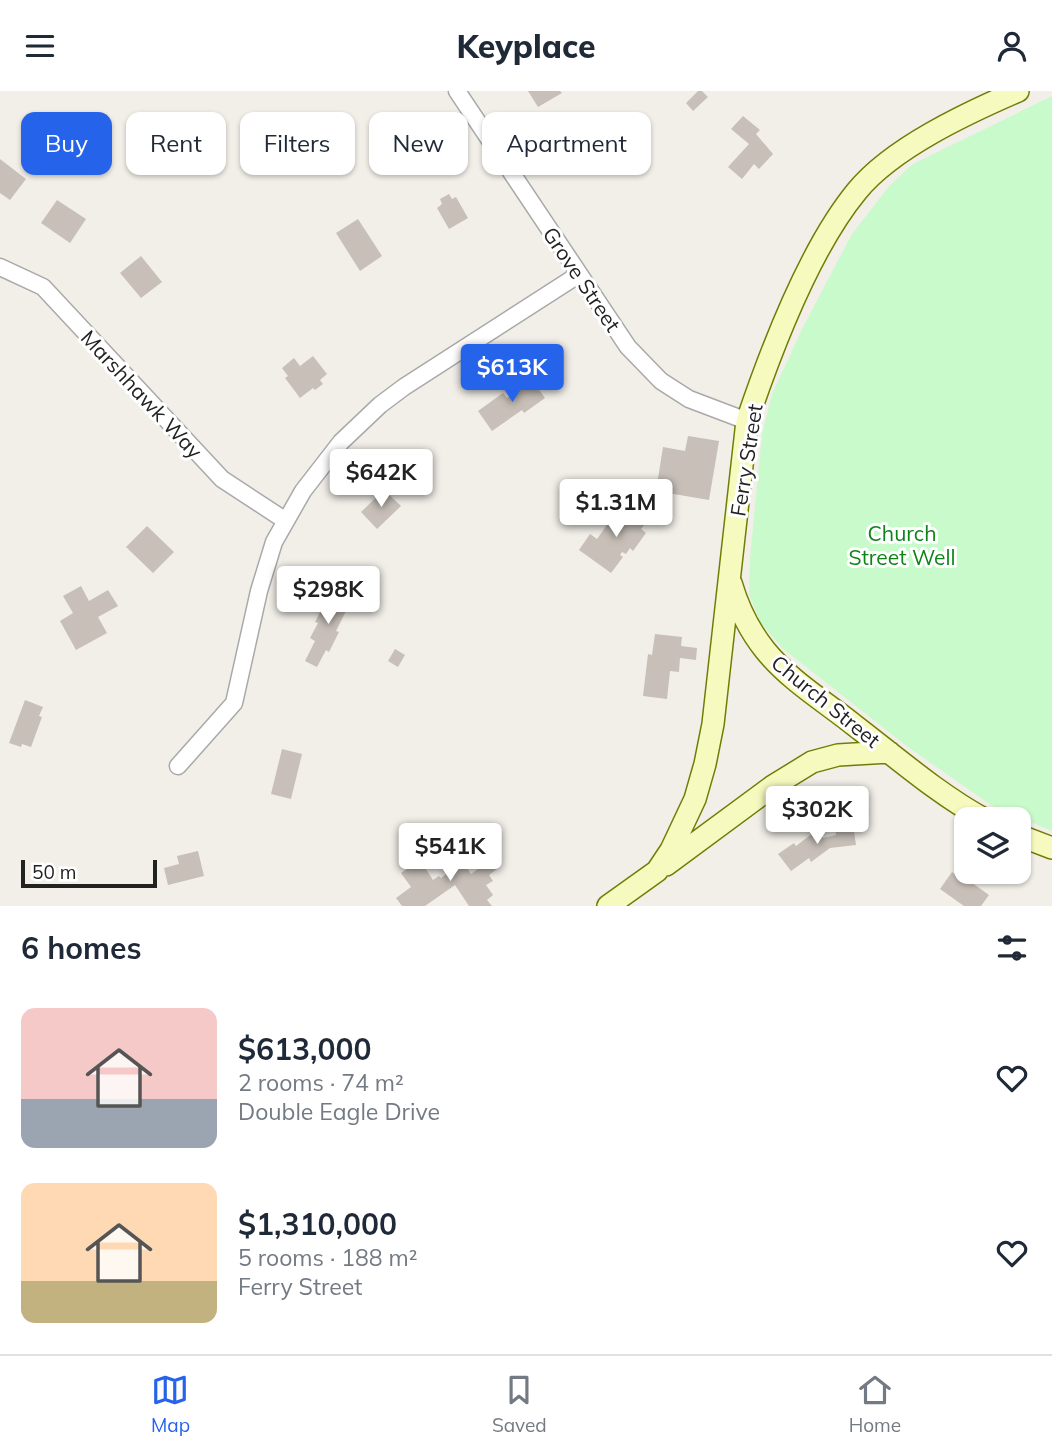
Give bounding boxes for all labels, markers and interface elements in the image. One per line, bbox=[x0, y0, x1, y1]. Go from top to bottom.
text: Keyplace bbox=[456, 26, 596, 66]
icon: menu bbox=[21, 27, 59, 65]
icon: person bbox=[993, 27, 1031, 65]
chip: Buy bbox=[21, 112, 112, 175]
chip: Rent bbox=[126, 112, 226, 175]
chip: Filters bbox=[240, 112, 355, 175]
chip: New bbox=[369, 112, 468, 175]
chip: Apartment bbox=[482, 112, 651, 175]
street label: Grove Street bbox=[537, 222, 627, 336]
street label: Marshhawk Way bbox=[76, 324, 208, 464]
pin: $613K bbox=[463, 345, 561, 404]
text: $613K bbox=[477, 352, 547, 381]
street label: Ferry Street bbox=[724, 402, 768, 518]
pin: $642K bbox=[332, 449, 430, 509]
text: $642K bbox=[346, 457, 416, 486]
pin: $1.31M bbox=[559, 479, 673, 539]
text: $1.31M bbox=[576, 487, 656, 516]
park label: Church Street Well bbox=[848, 520, 956, 570]
pin: $298K bbox=[279, 567, 377, 626]
text: $298K bbox=[293, 574, 363, 603]
street label: Church Street bbox=[766, 649, 886, 753]
pin: $302K bbox=[768, 787, 866, 846]
text: $302K bbox=[782, 794, 852, 823]
map controls bbox=[954, 807, 1031, 884]
button: layers bbox=[954, 807, 1031, 884]
pin: $541K bbox=[401, 823, 499, 883]
text: $541K bbox=[415, 831, 485, 860]
scale bar bbox=[21, 857, 158, 889]
text: 50 m bbox=[32, 860, 76, 884]
text: 6 homes bbox=[21, 929, 142, 967]
icon: filters bbox=[993, 929, 1031, 967]
text: $613,000 bbox=[238, 1030, 371, 1068]
icon: home bbox=[77, 1036, 161, 1120]
icon: heart bbox=[993, 1059, 1031, 1097]
text: 2 rooms · 74 m² bbox=[238, 1068, 404, 1097]
text: Double Eagle Drive bbox=[238, 1097, 440, 1126]
text: $1,310,000 bbox=[238, 1205, 397, 1243]
icon: home bbox=[77, 1211, 161, 1295]
icon: heart bbox=[993, 1234, 1031, 1272]
text: 5 rooms · 188 m² bbox=[238, 1243, 418, 1272]
text: Ferry Street bbox=[238, 1272, 362, 1301]
tab: Map bbox=[151, 1371, 190, 1437]
tab: Saved bbox=[492, 1371, 547, 1437]
tab: Home bbox=[849, 1371, 901, 1437]

